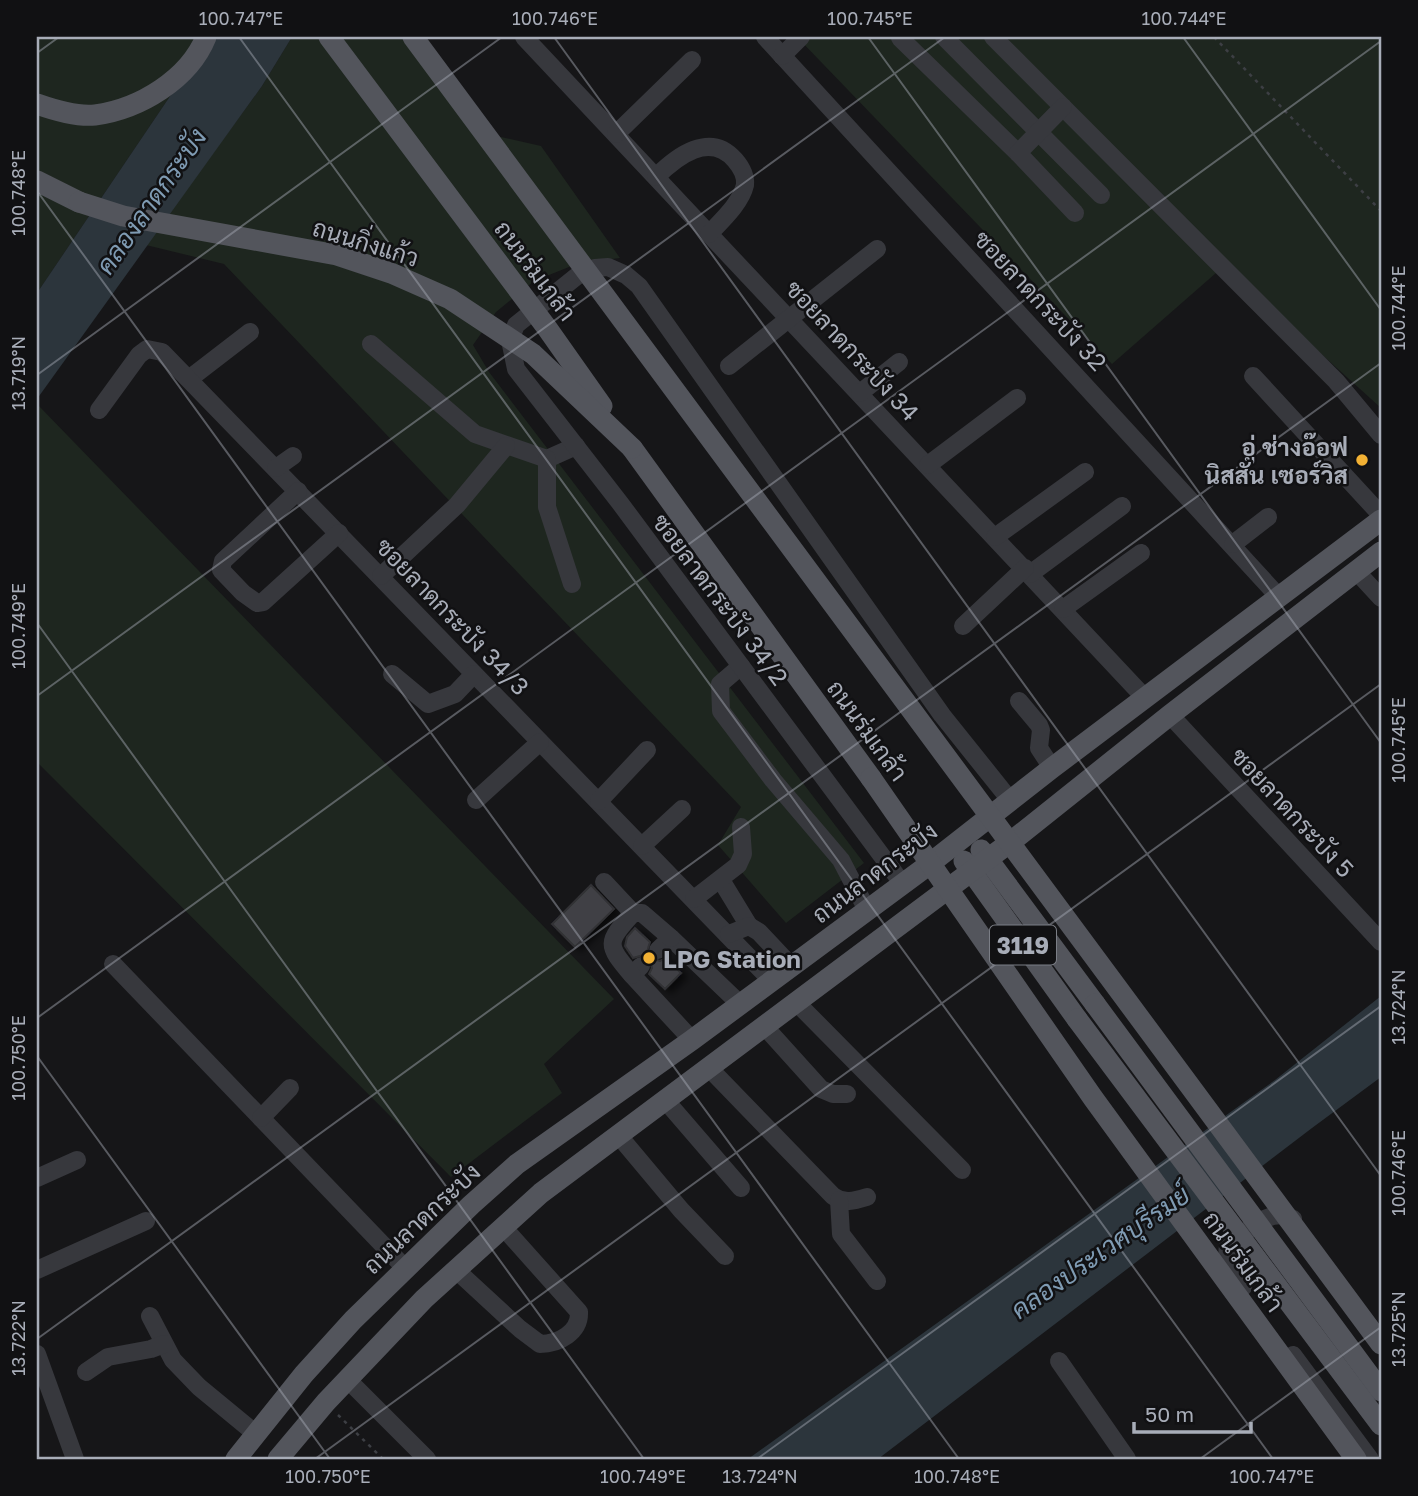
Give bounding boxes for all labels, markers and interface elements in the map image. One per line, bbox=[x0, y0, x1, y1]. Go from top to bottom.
text: 100.747°E bbox=[199, 7, 283, 29]
text: 100.746°E bbox=[512, 7, 598, 29]
text: 100.745°E bbox=[827, 7, 913, 29]
text: 100.744°E bbox=[1141, 7, 1227, 29]
water label: คลองลาดกระบัง bbox=[89, 122, 213, 280]
text: 100.748°E bbox=[7, 150, 29, 236]
street label: ถนนกิ่งแก้ว bbox=[310, 208, 424, 272]
street label: ถนนร่มเกล้า bbox=[489, 214, 583, 326]
street label: ซอยลาดกระบัง 32 bbox=[969, 224, 1113, 376]
text: 100.744°E bbox=[1387, 265, 1409, 351]
street label: ซอยลาดกระบัง 34 bbox=[780, 274, 926, 426]
text: 13.719°N bbox=[7, 336, 29, 410]
place label: อู่ ช่างอ๊อฟ นิสสัน เซอร์วิส bbox=[1205, 432, 1348, 489]
marker: อู่ ช่างอ๊อฟ นิสสัน เซอร์วิส bbox=[1354, 452, 1370, 468]
street label: ซอยลาดกระบัง 34/2 bbox=[647, 508, 795, 690]
street label: ซอยลาดกระบัง 34/3 bbox=[371, 531, 535, 701]
text: 100.749°E bbox=[7, 583, 29, 669]
street label: ถนนร่มเกล้า bbox=[822, 674, 914, 786]
text: 100.745°E bbox=[1387, 697, 1409, 783]
street label: ซอยลาดกระบัง 5 bbox=[1225, 741, 1361, 883]
street label: ถนนลาดกระบัง bbox=[806, 816, 942, 928]
road number: 3119 bbox=[990, 926, 1056, 964]
place label: LPG Station bbox=[663, 944, 801, 973]
marker: LPG Station bbox=[641, 950, 657, 966]
text: 13.724°N bbox=[1387, 969, 1409, 1045]
text: 100.750°E bbox=[7, 1015, 29, 1101]
text: 100.746°E bbox=[1387, 1130, 1409, 1216]
street label: ถนนลาดกระบัง bbox=[357, 1157, 485, 1279]
water label: คลองประเวศบุรีรมย์ bbox=[1004, 1176, 1200, 1328]
street label: ถนนร่มเกล้า bbox=[1198, 1205, 1290, 1317]
text: 13.725°N bbox=[1387, 1291, 1409, 1367]
text: 13.722°N bbox=[7, 1300, 29, 1376]
scale bar bbox=[1134, 1391, 1252, 1435]
text: 50 m bbox=[1145, 1401, 1194, 1427]
text: 100.750°E bbox=[285, 1465, 371, 1487]
text: 100.749°E bbox=[600, 1465, 686, 1487]
text: 13.724°N bbox=[722, 1465, 798, 1487]
text: 100.748°E bbox=[914, 1465, 1000, 1487]
text: 100.747°E bbox=[1230, 1465, 1314, 1487]

